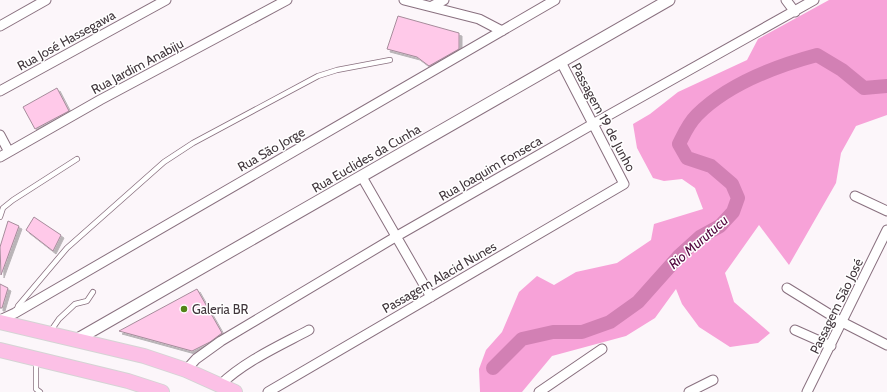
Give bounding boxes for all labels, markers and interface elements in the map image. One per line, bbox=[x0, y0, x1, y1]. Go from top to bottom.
street label: Rua José Hassegawa bbox=[14, 6, 119, 74]
street label: Rua Jardim Anabiju bbox=[88, 35, 187, 98]
street label: Passagem 19 de Junho bbox=[569, 60, 639, 174]
street label: Rua Euclides da Cunha bbox=[309, 120, 424, 196]
street label: Rua São Jorge bbox=[235, 123, 308, 175]
street label: Rua Joaquim Fonseca bbox=[436, 132, 545, 204]
water label: Rio Murutucu bbox=[664, 211, 732, 273]
street label: Passagem Alacid Nunes bbox=[379, 237, 499, 316]
street label: Passagem São José bbox=[806, 255, 866, 356]
place label: Galeria BR bbox=[192, 301, 248, 317]
marker: Galeria BR bbox=[179, 304, 189, 314]

